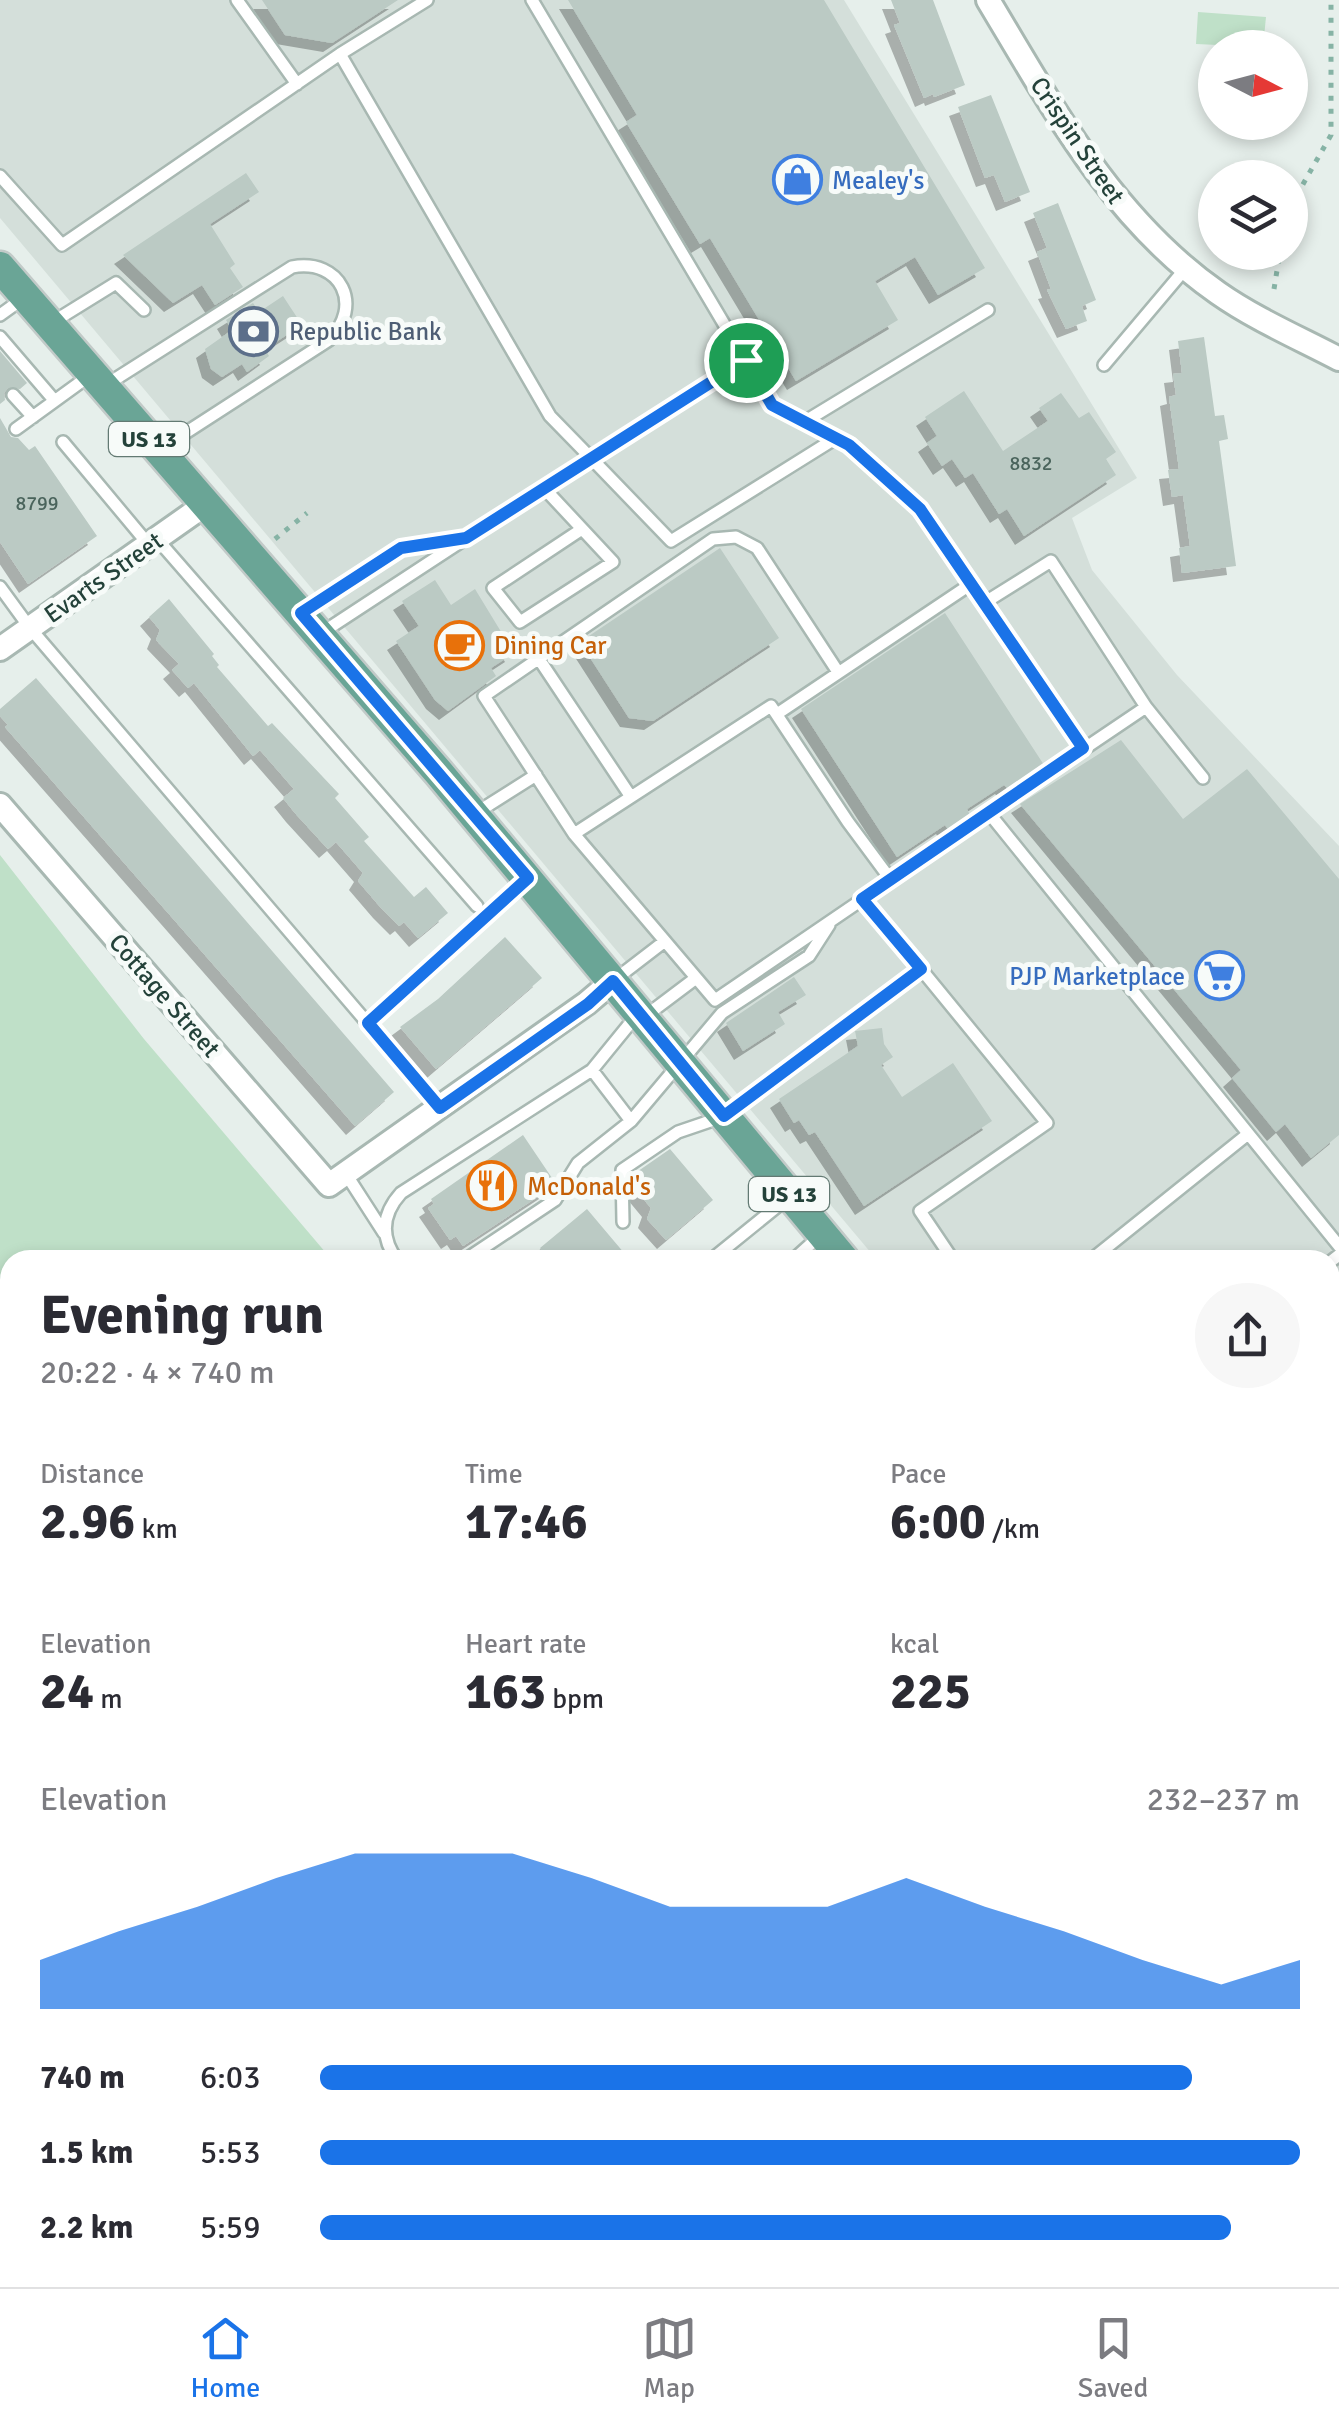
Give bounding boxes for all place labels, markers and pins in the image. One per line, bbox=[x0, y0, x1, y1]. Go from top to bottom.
shop icon: Mealey's bbox=[771, 154, 823, 206]
place label: Mealey's bbox=[832, 165, 924, 196]
bank icon: Republic Bank bbox=[228, 305, 280, 357]
place label: Republic Bank bbox=[289, 316, 442, 347]
pin bbox=[704, 318, 789, 403]
cafe icon: Dining Car bbox=[433, 619, 485, 671]
place label: Dining Car bbox=[494, 630, 607, 661]
supermarket icon: PJP Marketplace bbox=[1194, 950, 1246, 1002]
place label: PJP Marketplace bbox=[1009, 961, 1185, 992]
restaurant icon: McDonald's bbox=[466, 1160, 518, 1212]
place label: McDonald's bbox=[527, 1171, 651, 1202]

